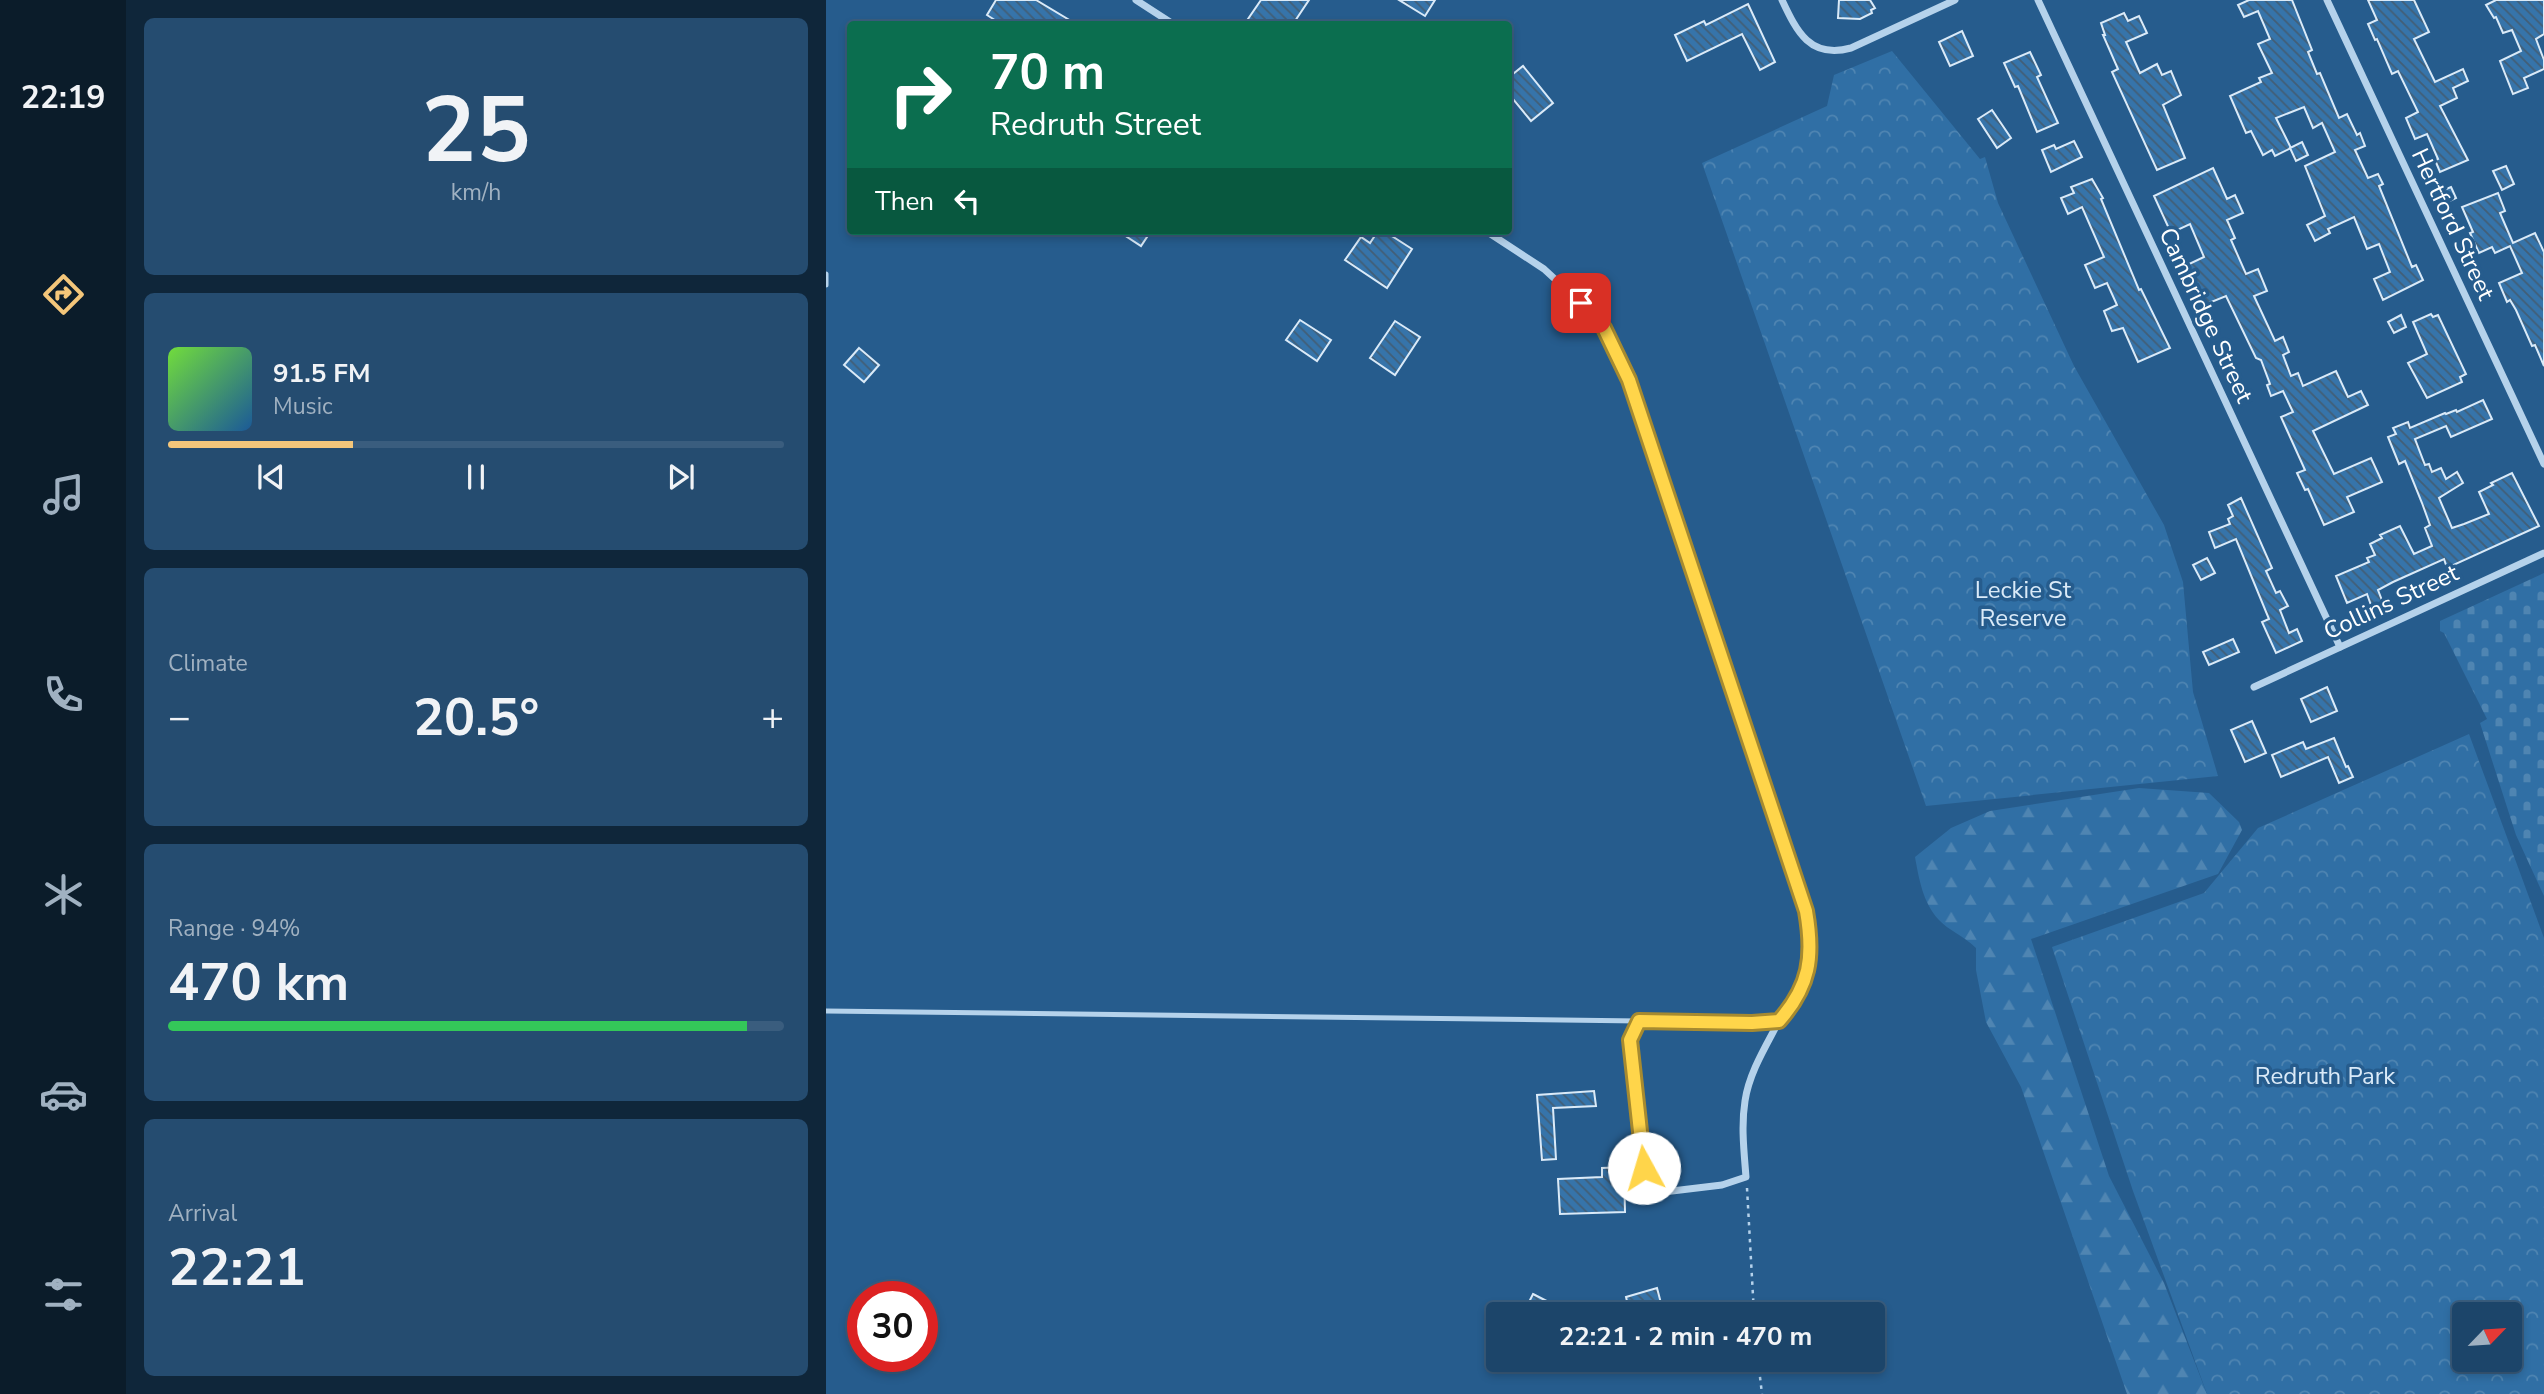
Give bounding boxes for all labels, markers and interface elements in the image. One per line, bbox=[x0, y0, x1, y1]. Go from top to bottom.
text: 70 m bbox=[990, 39, 1105, 106]
icon: right bbox=[875, 49, 966, 140]
text: 25 bbox=[421, 69, 531, 193]
text: 22:19 bbox=[21, 76, 105, 119]
text: Redruth Street bbox=[990, 103, 1201, 146]
street label: Hertford Street bbox=[2404, 143, 2502, 306]
text: km/h bbox=[451, 177, 501, 208]
icon: left bbox=[948, 182, 986, 220]
text: Then bbox=[875, 184, 934, 219]
street label: Cambridge Street bbox=[2151, 222, 2261, 408]
icon: directions bbox=[39, 270, 88, 319]
pin bbox=[1551, 273, 1611, 333]
icon: arrive bbox=[1562, 284, 1600, 322]
text: 91.5 FM bbox=[273, 356, 370, 391]
text: Music bbox=[273, 391, 333, 422]
icon: previous bbox=[252, 458, 290, 496]
icon: pause bbox=[457, 458, 495, 496]
icon: next bbox=[662, 458, 700, 496]
icon: music bbox=[39, 470, 88, 519]
street label: Collins Street bbox=[2318, 557, 2464, 647]
park label: Leckie St Reserve bbox=[1975, 574, 2072, 634]
text: Climate bbox=[168, 648, 248, 679]
icon: phone bbox=[39, 670, 88, 719]
text: 20.5° bbox=[413, 682, 539, 753]
text: − bbox=[168, 692, 191, 743]
text: + bbox=[761, 692, 784, 743]
icon: climate bbox=[39, 870, 88, 919]
text: Range · 94% bbox=[168, 913, 300, 944]
text: 470 km bbox=[168, 947, 349, 1018]
park label: Redruth Park bbox=[2255, 1060, 2396, 1092]
icon: car bbox=[39, 1070, 88, 1119]
position arrow bbox=[1607, 1131, 1681, 1205]
text: Arrival bbox=[168, 1198, 237, 1229]
text: 22:21 bbox=[168, 1232, 306, 1303]
icon: filters bbox=[39, 1270, 88, 1319]
speed limit sign: 30 bbox=[847, 1281, 938, 1372]
north arrow bbox=[2452, 1302, 2522, 1372]
map controls bbox=[2452, 1302, 2522, 1372]
text: 22:21 · 2 min · 470 m bbox=[1559, 1319, 1812, 1354]

